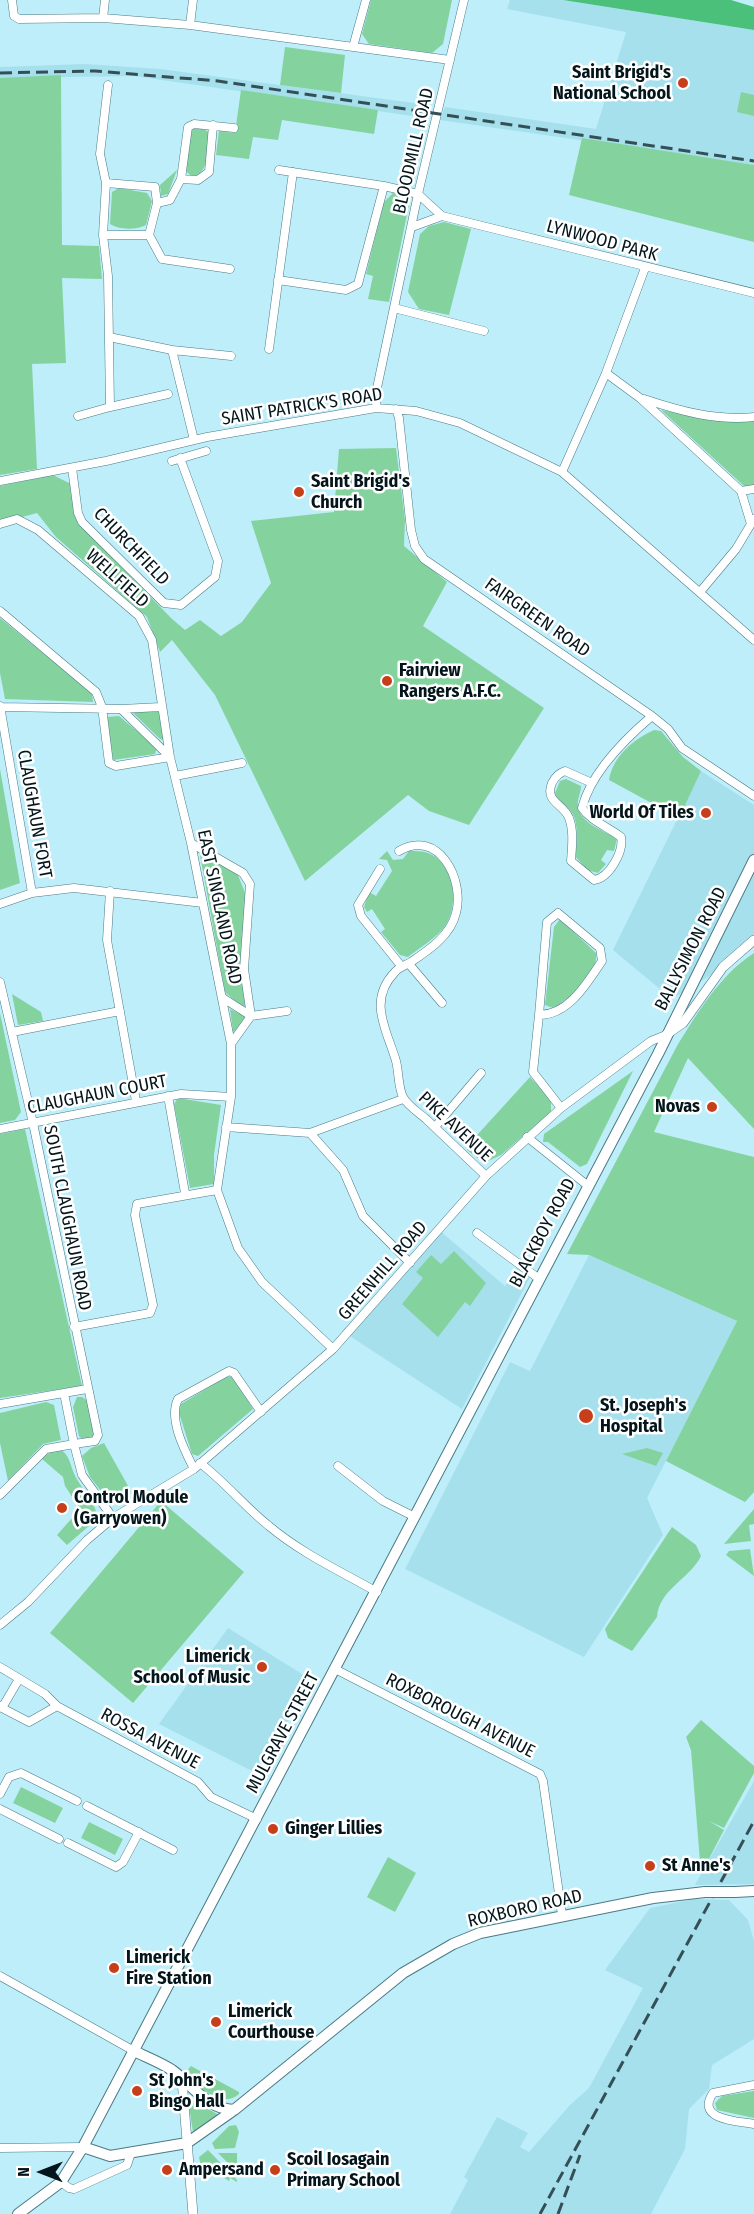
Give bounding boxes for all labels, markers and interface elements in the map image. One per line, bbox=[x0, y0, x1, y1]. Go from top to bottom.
place label: Saint Brigid's National School bbox=[553, 62, 671, 104]
marker: Saint Brigid's National School bbox=[676, 76, 690, 90]
street label: BLOODMILL ROAD bbox=[389, 86, 439, 216]
street label: LYNWOOD PARK bbox=[544, 216, 660, 266]
street label: SAINT PATRICK'S ROAD bbox=[220, 384, 384, 430]
place label: Saint Brigid's Church bbox=[311, 471, 410, 514]
marker: Saint Brigid's Church bbox=[292, 485, 306, 499]
street label: CHURCHFIELD bbox=[89, 504, 173, 590]
street label: WELLFIELD bbox=[81, 545, 153, 613]
street label: FAIRGREEN ROAD bbox=[480, 574, 594, 662]
place label: Fairview Rangers A.F.C. bbox=[399, 660, 501, 702]
marker: Fairview Rangers A.F.C. bbox=[380, 674, 394, 688]
street label: CLAUGHAUN FORT bbox=[12, 748, 56, 880]
place label: World Of Tiles bbox=[589, 802, 694, 824]
marker: World Of Tiles bbox=[699, 806, 713, 820]
street label: EAST SINGLAND ROAD bbox=[192, 828, 246, 986]
street label: BALLYSIMON ROAD bbox=[651, 884, 731, 1014]
street label: CLAUGHAUN COURT bbox=[25, 1071, 169, 1119]
street label: PIKE AVENUE bbox=[414, 1087, 496, 1167]
place label: Novas bbox=[655, 1096, 700, 1118]
marker: Novas bbox=[705, 1100, 719, 1114]
street label: SOUTH CLAUGHAUN ROAD bbox=[38, 1124, 96, 1312]
street label: BLACKBOY ROAD bbox=[505, 1175, 581, 1291]
street label: GREENHILL ROAD bbox=[334, 1217, 432, 1325]
place label: St. Joseph's Hospital bbox=[600, 1395, 686, 1438]
marker: St. Joseph's Hospital bbox=[577, 1407, 595, 1425]
place label: Control Module (Garryowen) bbox=[74, 1487, 188, 1530]
marker: Control Module (Garryowen) bbox=[55, 1501, 69, 1515]
place label: Limerick School of Music bbox=[134, 1646, 250, 1688]
marker: Limerick School of Music bbox=[255, 1660, 269, 1674]
street label: MULGRAVE STREET bbox=[242, 1669, 324, 1797]
street label: ROXBOROUGH AVENUE bbox=[382, 1669, 538, 1763]
street label: ROSSA AVENUE bbox=[97, 1704, 203, 1774]
place label: Ginger Lillies bbox=[285, 1818, 382, 1840]
marker: Ginger Lillies bbox=[266, 1822, 280, 1836]
place label: St Anne's bbox=[662, 1855, 731, 1877]
marker: St Anne's bbox=[643, 1859, 657, 1873]
street label: ROXBORO ROAD bbox=[466, 1885, 584, 1933]
place label: Limerick Fire Station bbox=[126, 1947, 212, 1990]
marker: Limerick Fire Station bbox=[107, 1961, 121, 1975]
place label: Limerick Courthouse bbox=[228, 2001, 314, 2044]
marker: Limerick Courthouse bbox=[209, 2015, 223, 2029]
place label: St John's Bingo Hall bbox=[149, 2070, 224, 2112]
marker: St John's Bingo Hall bbox=[130, 2084, 144, 2098]
north arrow bbox=[12, 2142, 72, 2202]
place label: Scoil Iosagain Primary School bbox=[287, 2149, 400, 2192]
place label: Ampersand bbox=[179, 2159, 264, 2181]
marker: Ampersand bbox=[160, 2163, 174, 2177]
marker: Scoil Iosagain Primary School bbox=[268, 2163, 282, 2177]
text: N bbox=[14, 2167, 33, 2177]

